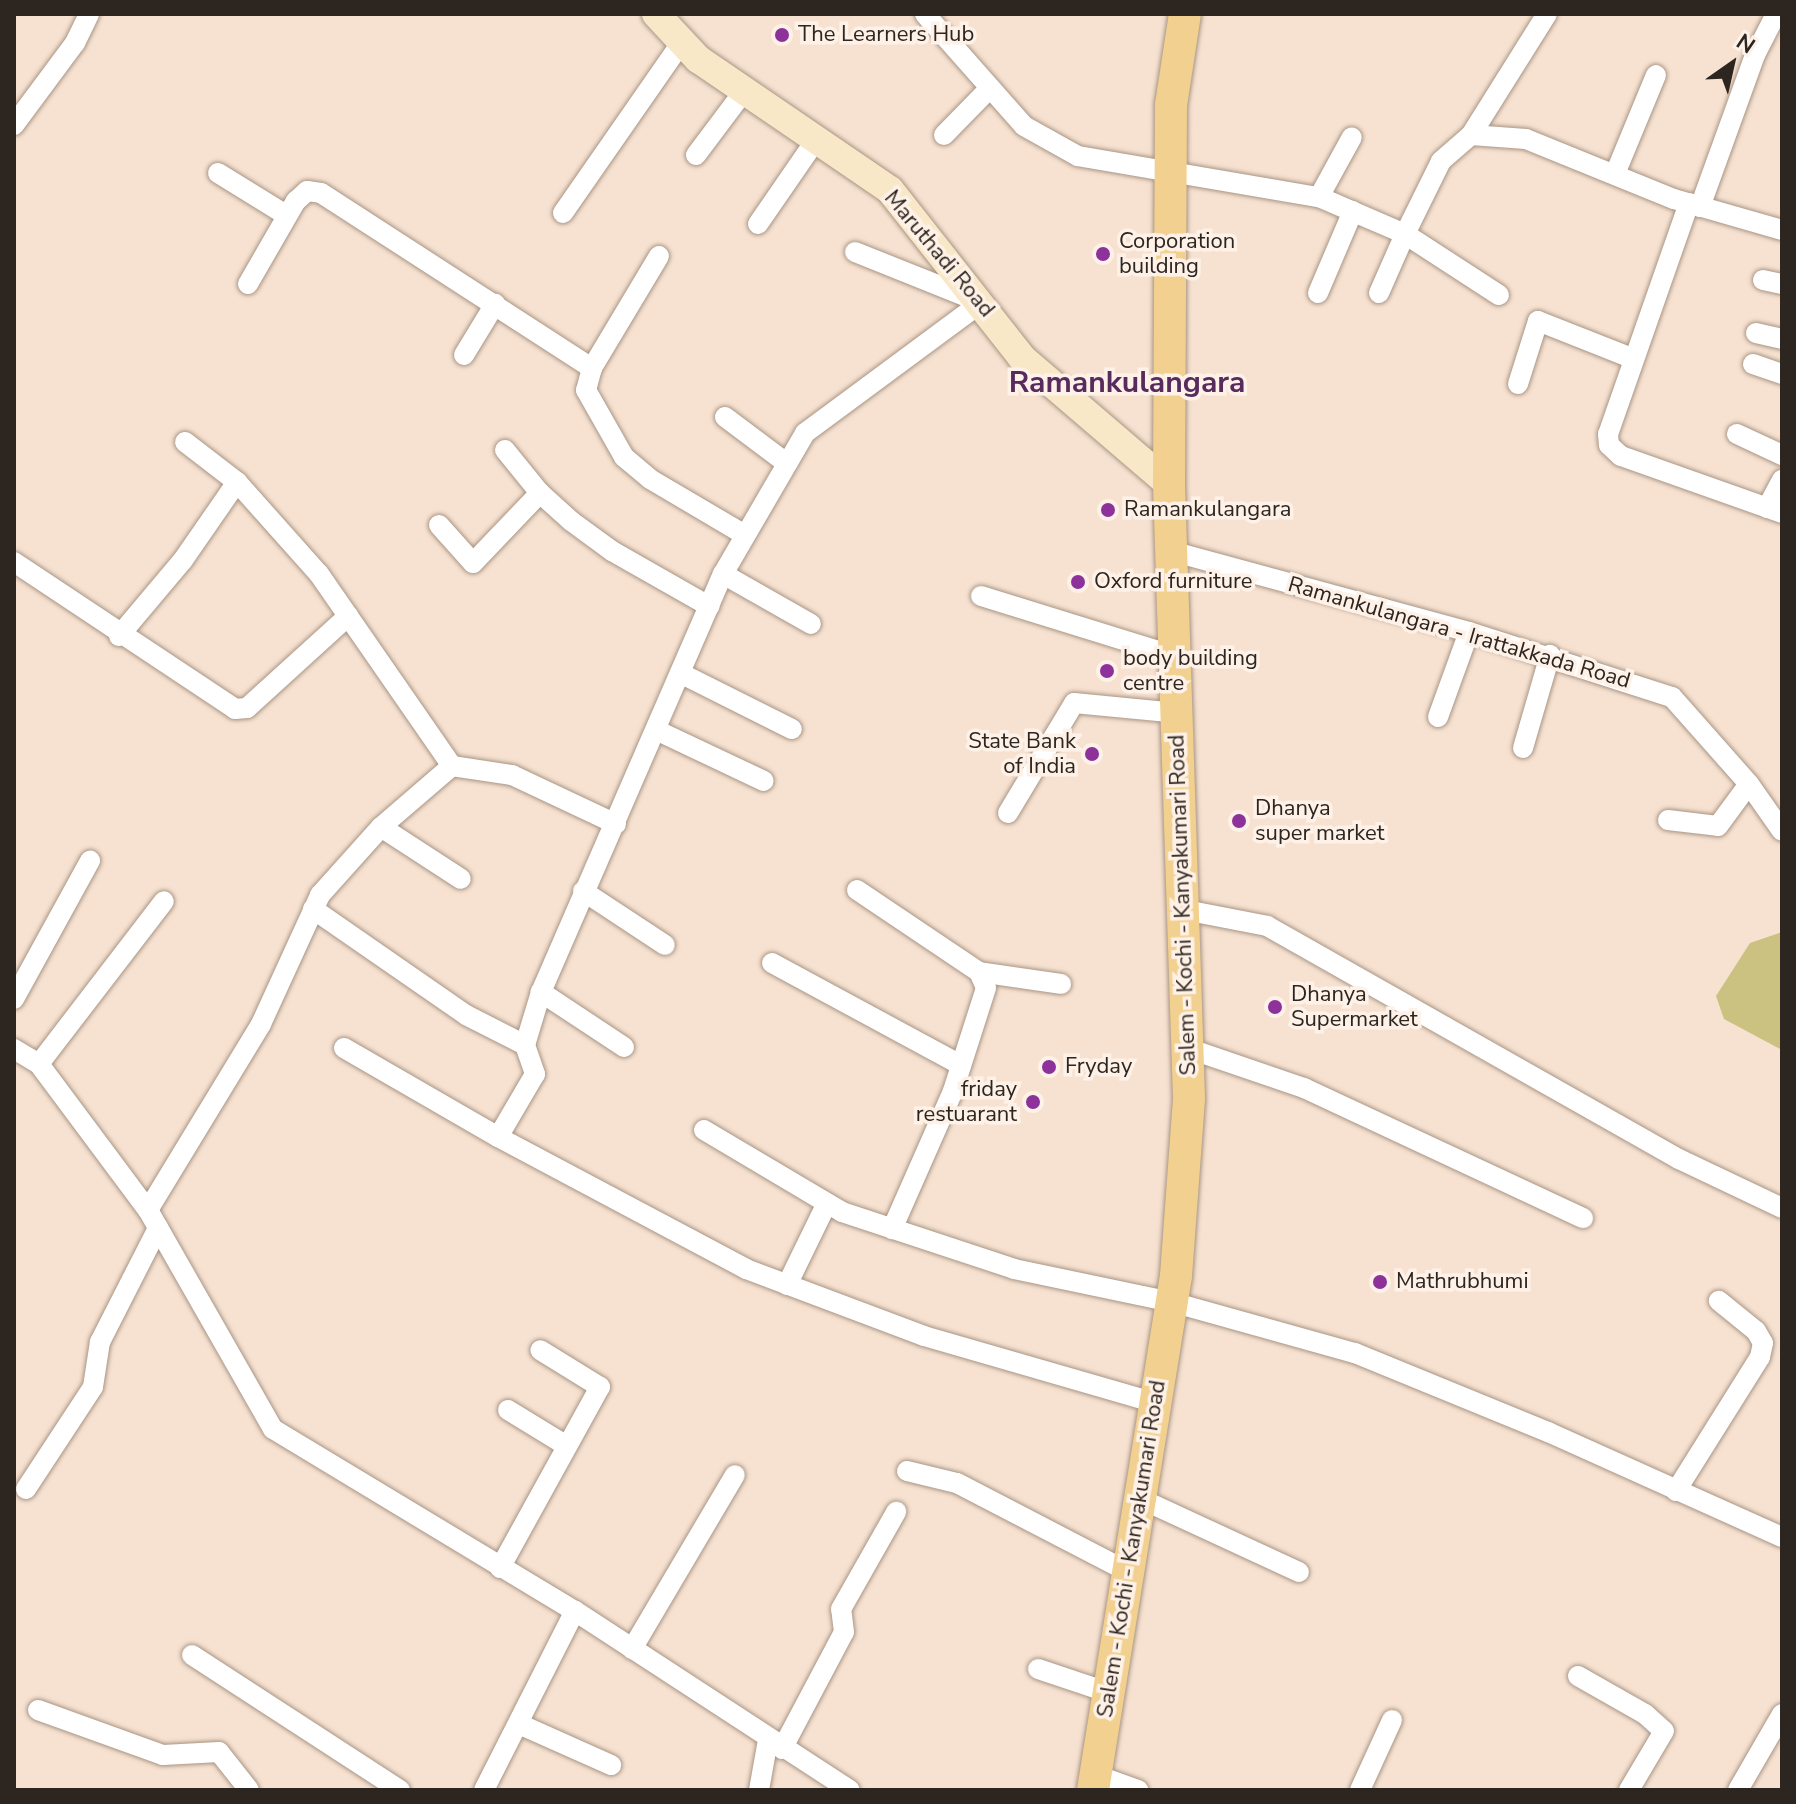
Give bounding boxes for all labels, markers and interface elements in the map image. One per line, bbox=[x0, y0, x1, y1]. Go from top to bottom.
place label: The Learners Hub bbox=[798, 22, 974, 48]
north arrow bbox=[1692, 24, 1772, 104]
marker: The Learners Hub bbox=[773, 26, 791, 44]
text: N bbox=[1730, 27, 1761, 61]
street label: Maruthadi Road bbox=[878, 185, 1000, 323]
place label: Corporation building bbox=[1119, 228, 1235, 280]
marker: Corporation building bbox=[1094, 245, 1112, 263]
district label: Ramankulangara bbox=[1009, 365, 1245, 401]
place label: Ramankulangara bbox=[1124, 497, 1291, 523]
marker: Ramankulangara bbox=[1099, 501, 1117, 519]
place label: Oxford furniture bbox=[1094, 569, 1253, 595]
street label: Ramankulangara - Irattakkada Road bbox=[1285, 571, 1633, 695]
marker: Oxford furniture bbox=[1069, 573, 1087, 591]
place label: body building centre bbox=[1123, 645, 1258, 696]
marker: body building centre bbox=[1098, 662, 1116, 680]
place label: State Bank of India bbox=[968, 728, 1076, 780]
street label: Salem - Kochi - Kanyakumari Road bbox=[1164, 734, 1202, 1076]
marker: State Bank of India bbox=[1083, 745, 1101, 763]
place label: Dhanya super market bbox=[1255, 795, 1384, 846]
marker: Dhanya super market bbox=[1230, 812, 1248, 830]
place label: Dhanya Supermarket bbox=[1291, 981, 1418, 1032]
marker: Dhanya Supermarket bbox=[1266, 998, 1284, 1016]
place label: Fryday bbox=[1065, 1054, 1132, 1080]
marker: Fryday bbox=[1040, 1058, 1058, 1076]
place label: friday restuarant bbox=[916, 1076, 1017, 1128]
marker: friday restuarant bbox=[1024, 1093, 1042, 1111]
place label: Mathrubhumi bbox=[1396, 1269, 1528, 1295]
marker: Mathrubhumi bbox=[1371, 1273, 1389, 1291]
street label: Salem - Kochi - Kanyakumari Road bbox=[1092, 1378, 1172, 1720]

